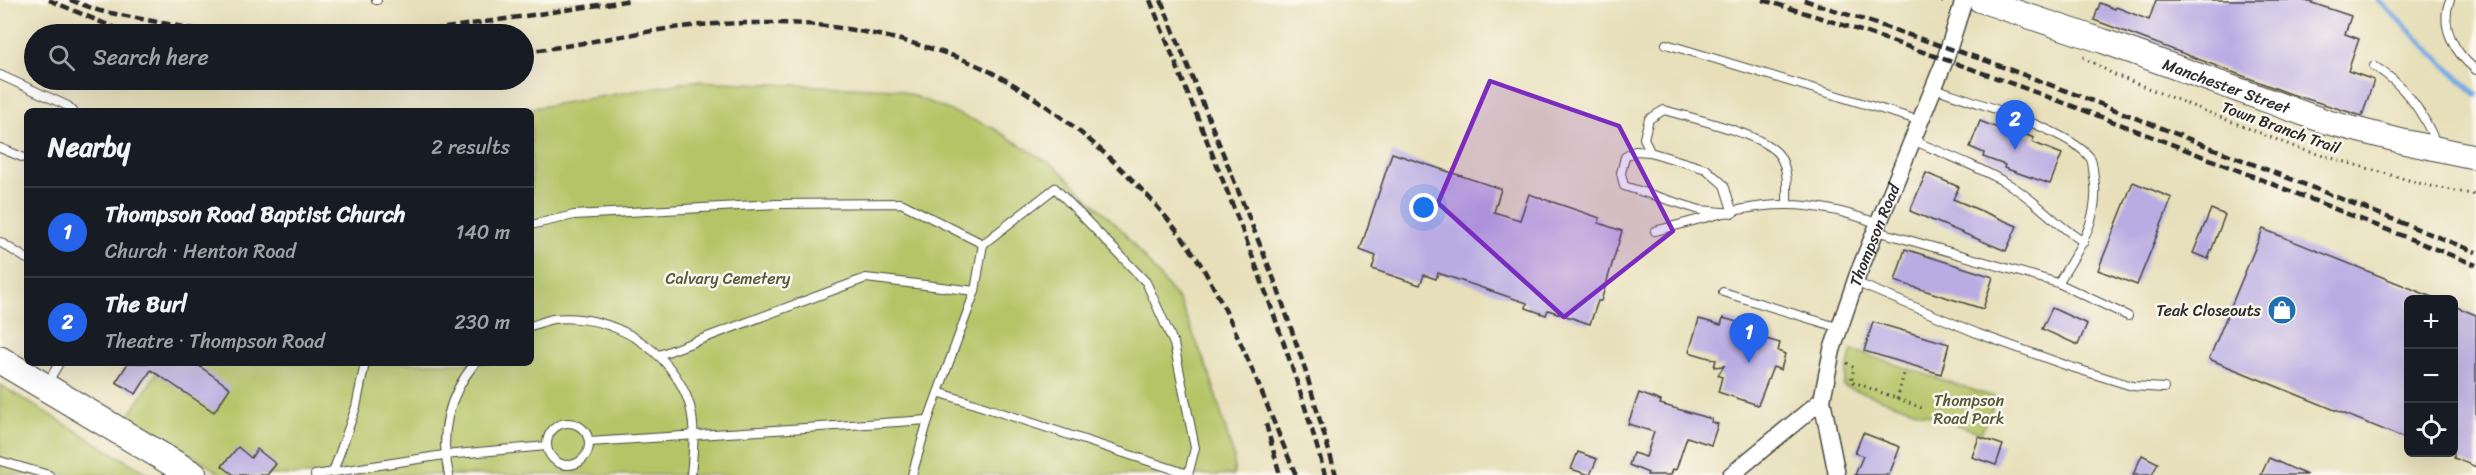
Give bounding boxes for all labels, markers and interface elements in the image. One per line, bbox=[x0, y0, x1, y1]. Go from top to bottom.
search box bbox=[24, 24, 534, 90]
text: Search here bbox=[93, 38, 209, 77]
icon: search bbox=[45, 41, 78, 74]
street label: Manchester Street bbox=[2159, 50, 2295, 123]
street label: Town Branch Trail bbox=[2217, 93, 2345, 163]
pin: 2 bbox=[1996, 100, 2034, 150]
text: Nearby bbox=[48, 124, 130, 170]
text: 2 results bbox=[431, 130, 510, 165]
street label: Thompson Road bbox=[1841, 178, 1909, 290]
your location bbox=[1409, 193, 1438, 222]
text: Thompson Road Baptist Church bbox=[105, 195, 405, 234]
text: 1 bbox=[63, 215, 72, 250]
text: 140 m bbox=[456, 215, 510, 250]
text: Church · Henton Road bbox=[105, 234, 296, 269]
park label: Calvary Cemetery bbox=[666, 264, 791, 293]
text: The Burl bbox=[105, 285, 187, 324]
shop icon: Teak Closeouts bbox=[2266, 294, 2298, 326]
map controls bbox=[2404, 295, 2458, 457]
button: + bbox=[2404, 295, 2458, 349]
place label: Teak Closeouts bbox=[2156, 296, 2262, 325]
text: 2 bbox=[62, 305, 73, 340]
text: 230 m bbox=[454, 305, 510, 340]
pin: 1 bbox=[1730, 314, 1768, 363]
text: Theatre · Thompson Road bbox=[105, 324, 325, 359]
button: − bbox=[2404, 349, 2458, 403]
park label: Thompson Road Park bbox=[1934, 386, 2004, 433]
button: locate bbox=[2404, 403, 2458, 457]

